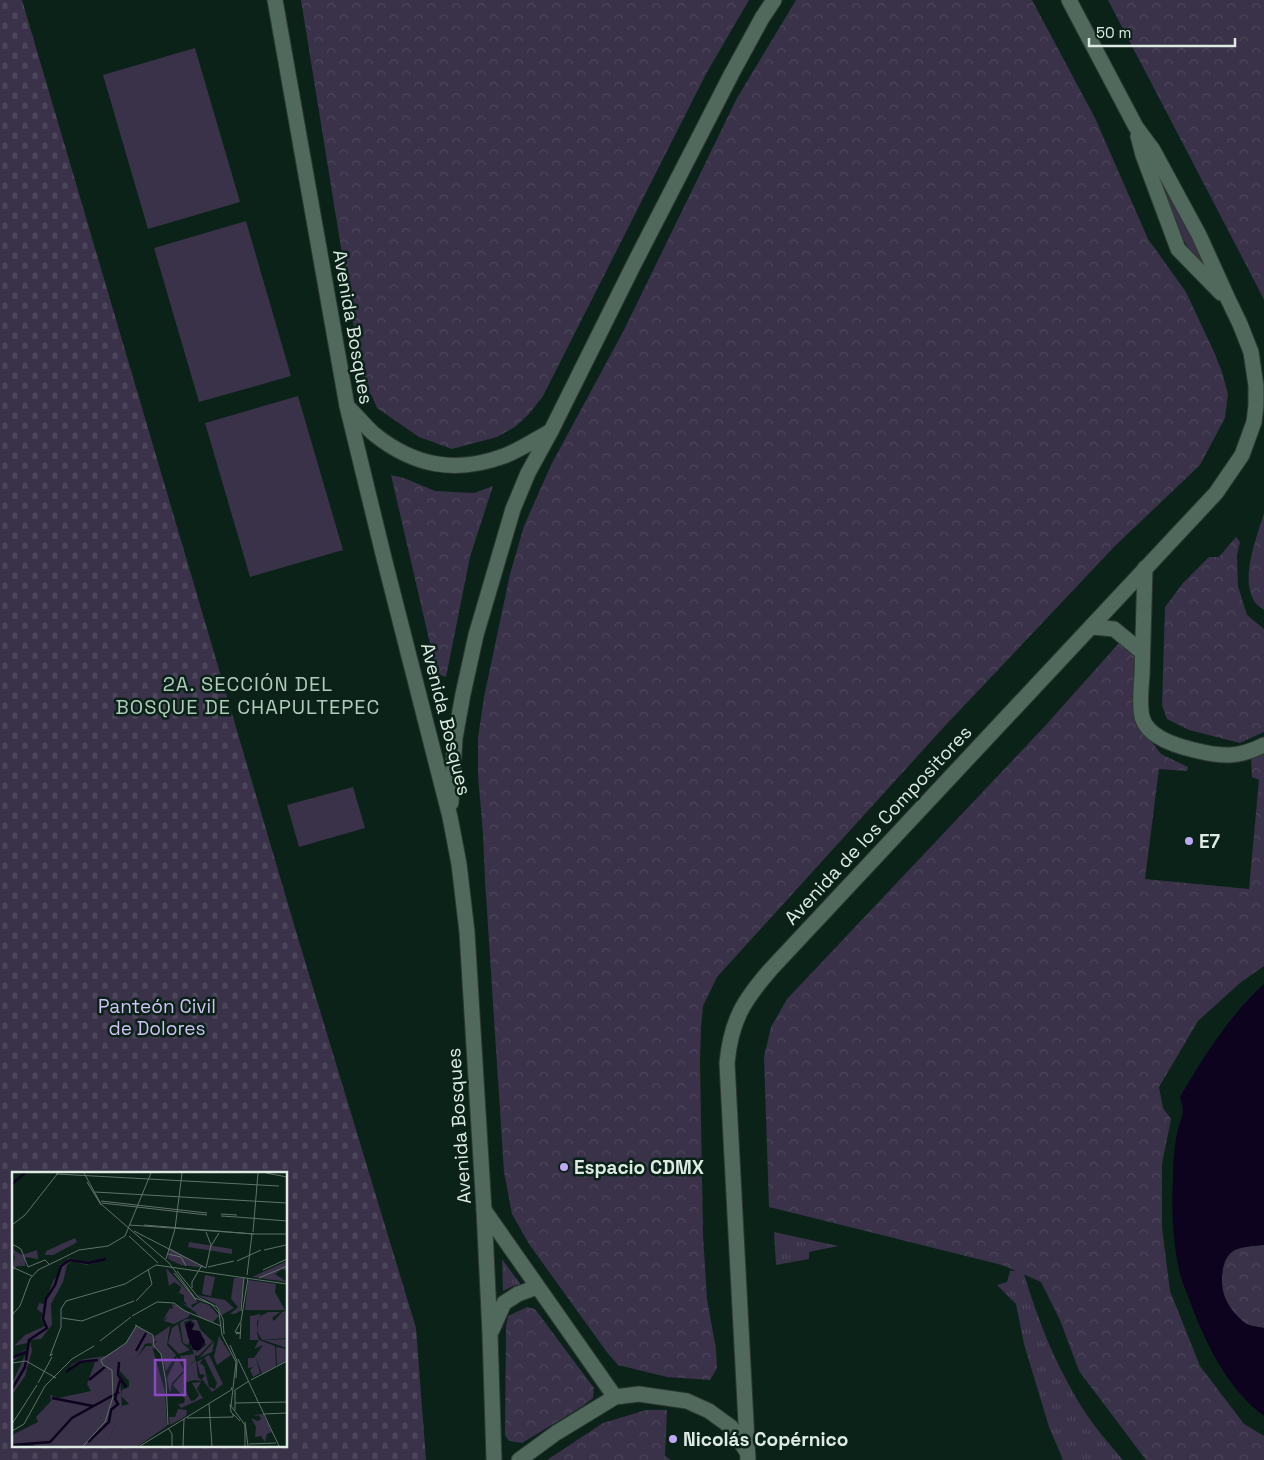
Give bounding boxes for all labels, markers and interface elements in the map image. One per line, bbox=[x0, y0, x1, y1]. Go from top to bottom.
scale bar bbox=[1089, 15, 1235, 47]
text: 50 m bbox=[1096, 23, 1131, 42]
street label: Avenida Bosques bbox=[327, 248, 379, 406]
street label: Avenida Bosques bbox=[415, 640, 477, 798]
district label: 2A. SECCIÓN DEL BOSQUE DE CHAPULTEPEC bbox=[116, 671, 380, 720]
street label: Avenida de los Compositores bbox=[779, 720, 977, 930]
place label: E7 bbox=[1199, 829, 1221, 854]
marker: E7 bbox=[1183, 835, 1195, 847]
park label: Panteón Civil de Dolores bbox=[98, 994, 216, 1041]
street label: Avenida Bosques bbox=[441, 1047, 477, 1205]
place label: Espacio CDMX bbox=[574, 1155, 704, 1180]
marker: Espacio CDMX bbox=[558, 1161, 570, 1173]
inset map bbox=[12, 1172, 288, 1448]
place label: Nicolás Copérnico bbox=[683, 1427, 848, 1452]
marker: Nicolás Copérnico bbox=[667, 1433, 679, 1445]

